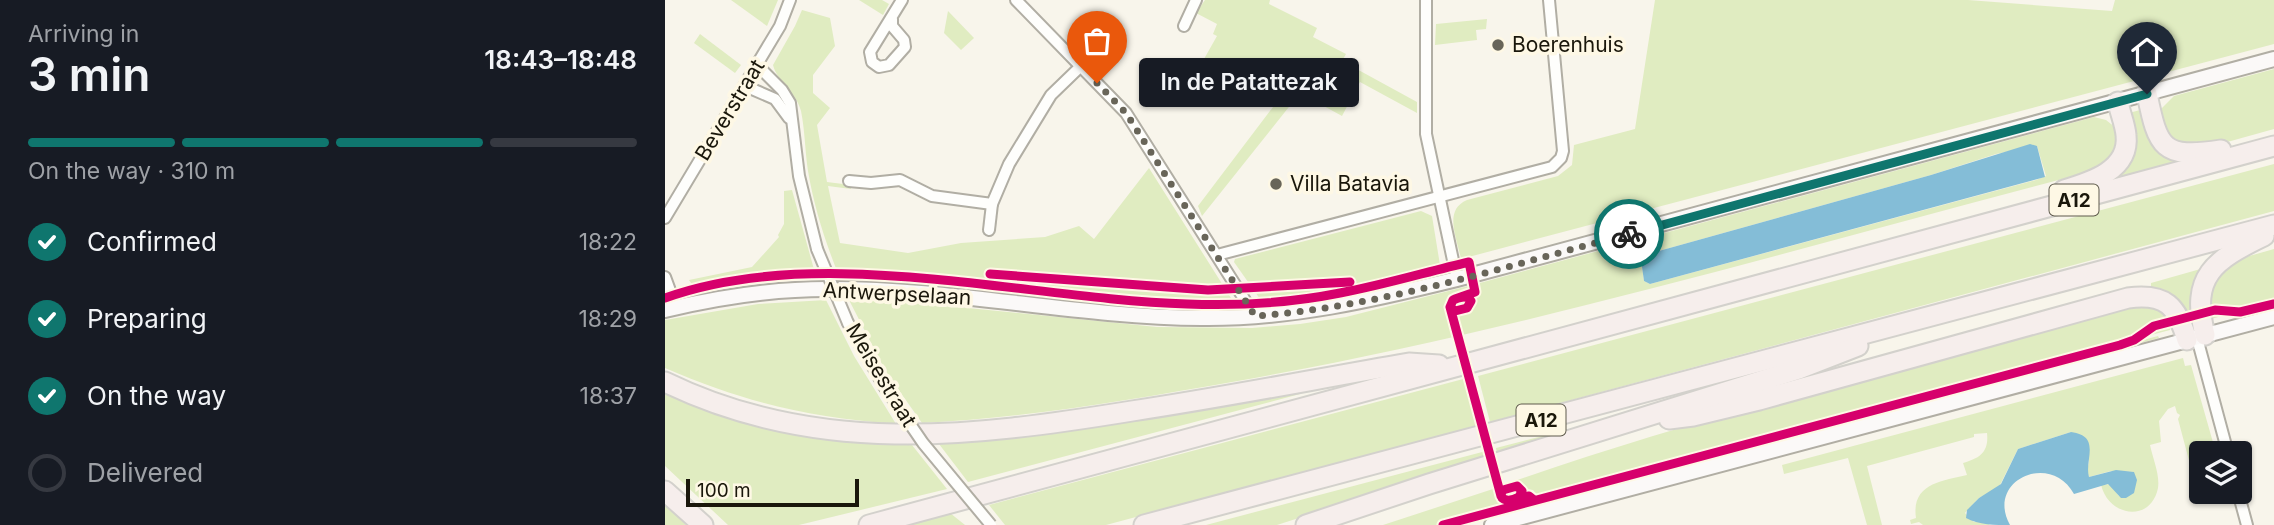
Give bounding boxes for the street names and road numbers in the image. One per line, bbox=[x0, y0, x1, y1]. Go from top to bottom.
street label: Beverstraat bbox=[690, 55, 770, 165]
road number: A12 bbox=[2049, 184, 2099, 216]
street label: Antwerpselaan bbox=[822, 277, 972, 310]
street label: Meisestraat bbox=[841, 319, 922, 431]
road number: A12 bbox=[1517, 404, 1565, 436]

